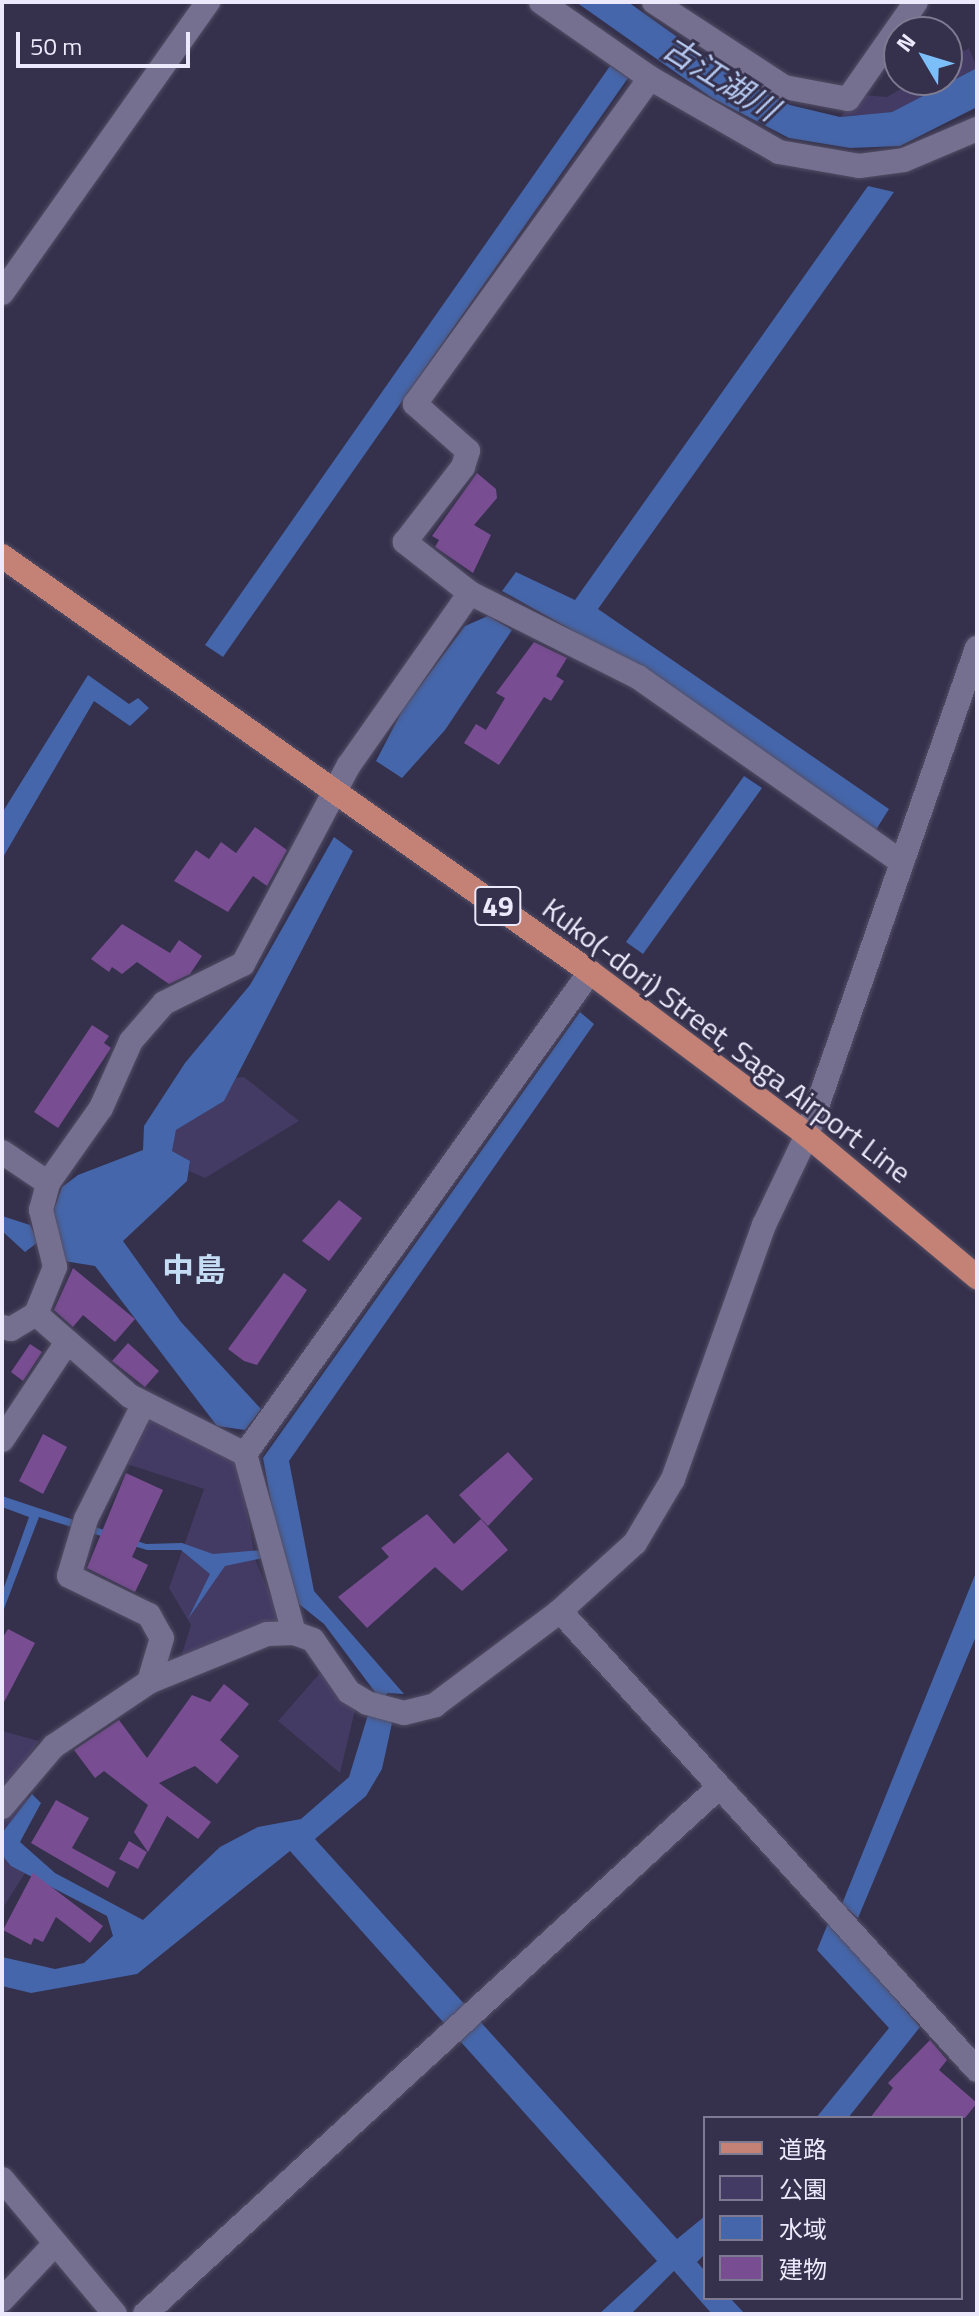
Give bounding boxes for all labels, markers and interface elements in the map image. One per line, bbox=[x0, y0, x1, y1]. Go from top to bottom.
scale bar bbox=[20, 16, 194, 66]
north arrow bbox=[883, 16, 963, 96]
text: N bbox=[888, 26, 924, 59]
text: 50 m bbox=[30, 28, 82, 64]
water label: 古江湖川 bbox=[657, 28, 785, 128]
road number: 49 bbox=[474, 882, 522, 930]
street label: Kuko(-dori) Street, Saga Airport Line bbox=[536, 890, 918, 1190]
district label: 中島 bbox=[162, 1250, 226, 1288]
legend bbox=[703, 2116, 963, 2300]
text: 道路 bbox=[779, 2131, 827, 2167]
text: 公園 bbox=[779, 2171, 827, 2207]
text: 水域 bbox=[779, 2211, 827, 2247]
text: 建物 bbox=[779, 2251, 827, 2287]

